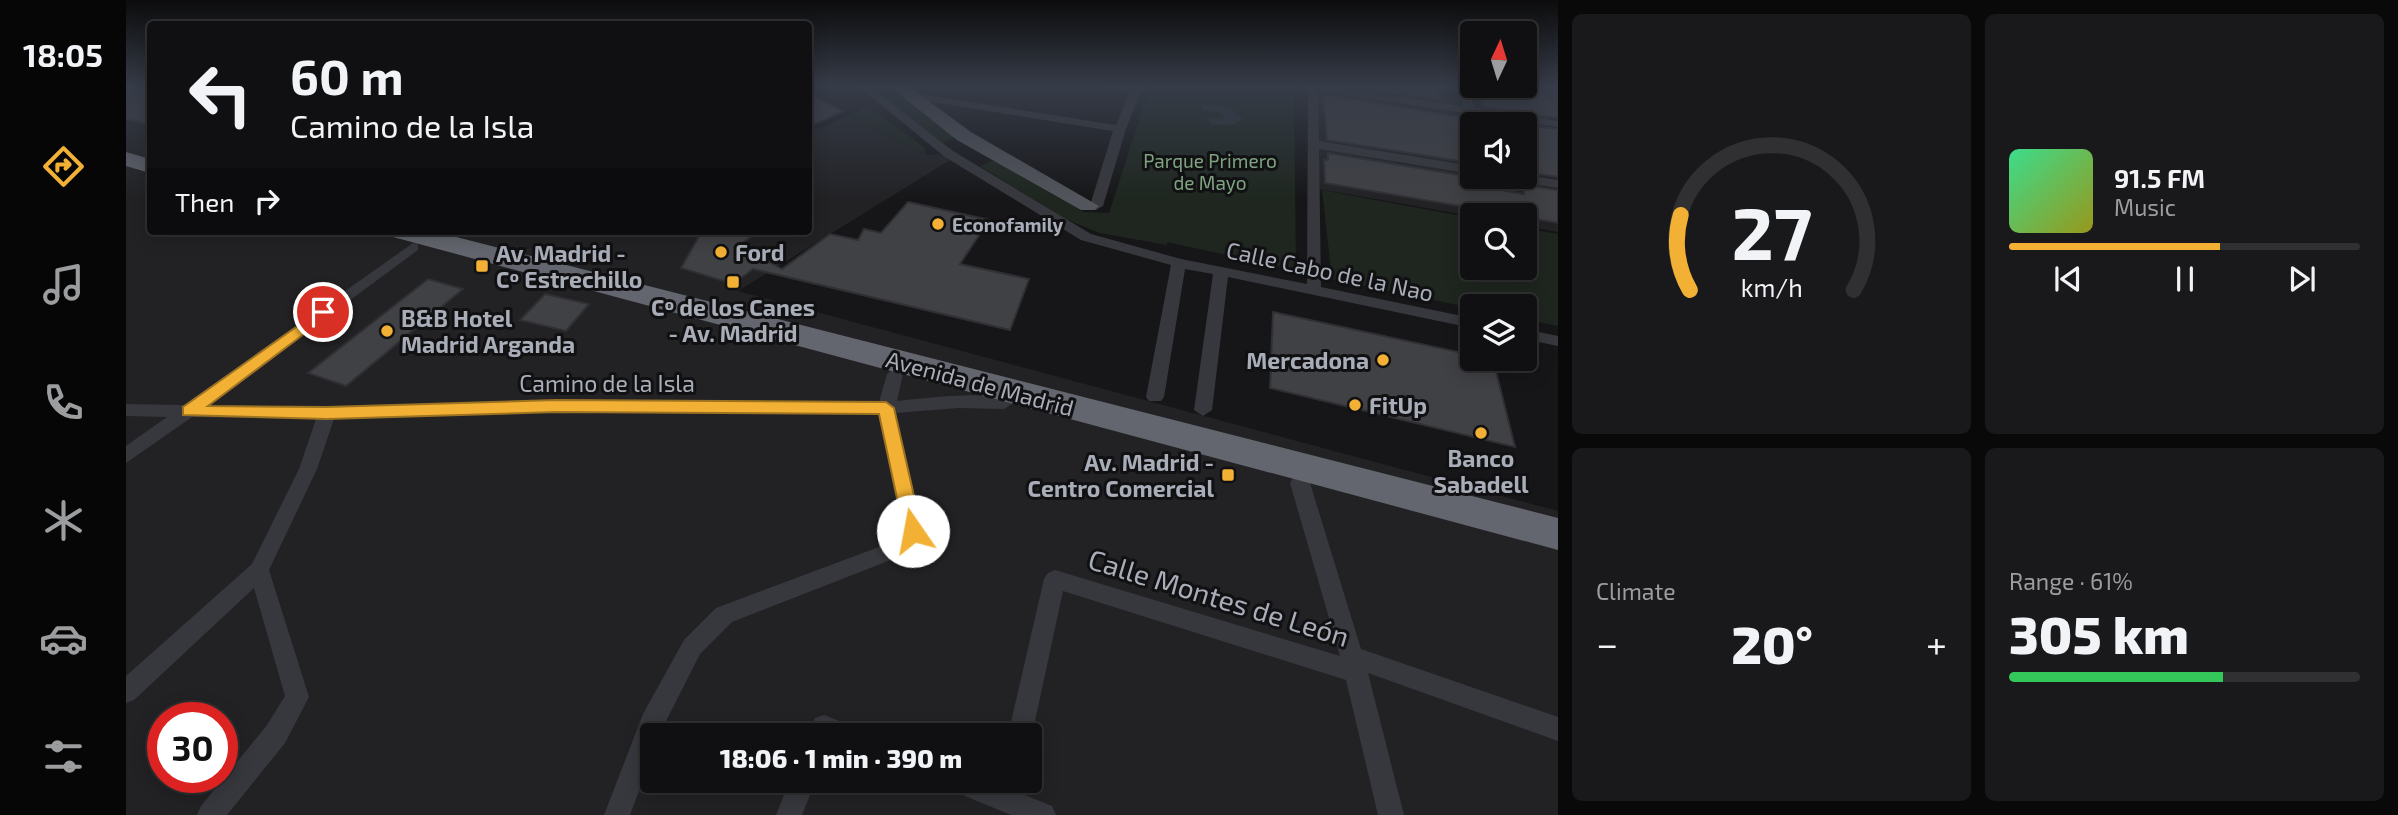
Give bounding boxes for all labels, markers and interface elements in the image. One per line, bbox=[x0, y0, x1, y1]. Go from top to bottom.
north arrow bbox=[1460, 21, 1536, 98]
map controls bbox=[1460, 21, 1537, 371]
text: 18:05 bbox=[23, 35, 103, 73]
text: 60 m bbox=[290, 46, 404, 105]
icon: left bbox=[175, 49, 266, 140]
text: Camino de la Isla bbox=[290, 106, 534, 144]
button: sound bbox=[1460, 112, 1537, 189]
icon: directions bbox=[39, 142, 88, 191]
park label: Parque Primero de Mayo bbox=[1143, 149, 1277, 194]
text: 91.5 FM bbox=[2114, 162, 2205, 193]
icon: right bbox=[248, 182, 286, 220]
text: Then bbox=[175, 186, 234, 217]
text: 27 bbox=[1731, 187, 1812, 275]
text: Music bbox=[2114, 193, 2176, 221]
button: search bbox=[1460, 203, 1537, 280]
place label: Econofamily bbox=[952, 213, 1063, 237]
marker: Econofamily bbox=[930, 216, 946, 232]
street label: Calle Cabo de la Nao bbox=[1224, 235, 1436, 307]
place label: Ford bbox=[735, 238, 784, 266]
place label: Av. Madrid - Cº Estrechillo bbox=[496, 239, 642, 293]
marker: Ford bbox=[713, 244, 729, 260]
marker: Av. Madrid - Cº Estrechillo bbox=[474, 258, 490, 274]
icon: music bbox=[39, 260, 88, 309]
icon: previous bbox=[2049, 260, 2087, 298]
icon: pause bbox=[2166, 260, 2204, 298]
icon: next bbox=[2283, 260, 2321, 298]
text: km/h bbox=[1740, 272, 1803, 302]
marker: Cº de los Canes - Av. Madrid bbox=[725, 274, 741, 290]
pin bbox=[293, 282, 353, 342]
icon: arrive bbox=[304, 293, 342, 331]
place label: Cº de los Canes - Av. Madrid bbox=[651, 293, 815, 347]
button: layers bbox=[1460, 294, 1537, 371]
place label: B&B Hotel Madrid Arganda bbox=[401, 304, 575, 358]
marker: B&B Hotel Madrid Arganda bbox=[379, 323, 395, 339]
street label: Avenida de Madrid bbox=[883, 345, 1077, 421]
place label: Mercadona bbox=[1246, 346, 1369, 374]
marker: Mercadona bbox=[1375, 352, 1391, 368]
street label: Camino de la Isla bbox=[519, 369, 695, 397]
icon: phone bbox=[39, 378, 88, 427]
place label: FitUp bbox=[1369, 391, 1427, 419]
marker: FitUp bbox=[1347, 397, 1363, 413]
marker: Banco Sabadell bbox=[1473, 425, 1489, 441]
place label: Banco Sabadell bbox=[1433, 444, 1529, 498]
place label: Av. Madrid - Centro Comercial bbox=[1027, 448, 1214, 502]
marker: Av. Madrid - Centro Comercial bbox=[1220, 467, 1236, 483]
position arrow bbox=[876, 494, 950, 568]
icon: climate bbox=[39, 496, 88, 545]
street label: Calle Montes de León bbox=[1084, 541, 1354, 653]
text: Range · 61% bbox=[2009, 567, 2133, 595]
text: Climate bbox=[1596, 577, 1676, 605]
text: 305 km bbox=[2009, 602, 2189, 664]
text: 20° bbox=[1731, 612, 1813, 674]
icon: car bbox=[39, 614, 88, 663]
text: − bbox=[1596, 620, 1618, 666]
text: + bbox=[1926, 620, 1947, 666]
speed limit sign: 30 bbox=[147, 702, 238, 793]
icon: filters bbox=[39, 732, 88, 781]
text: 18:06 · 1 min · 390 m bbox=[720, 742, 962, 773]

